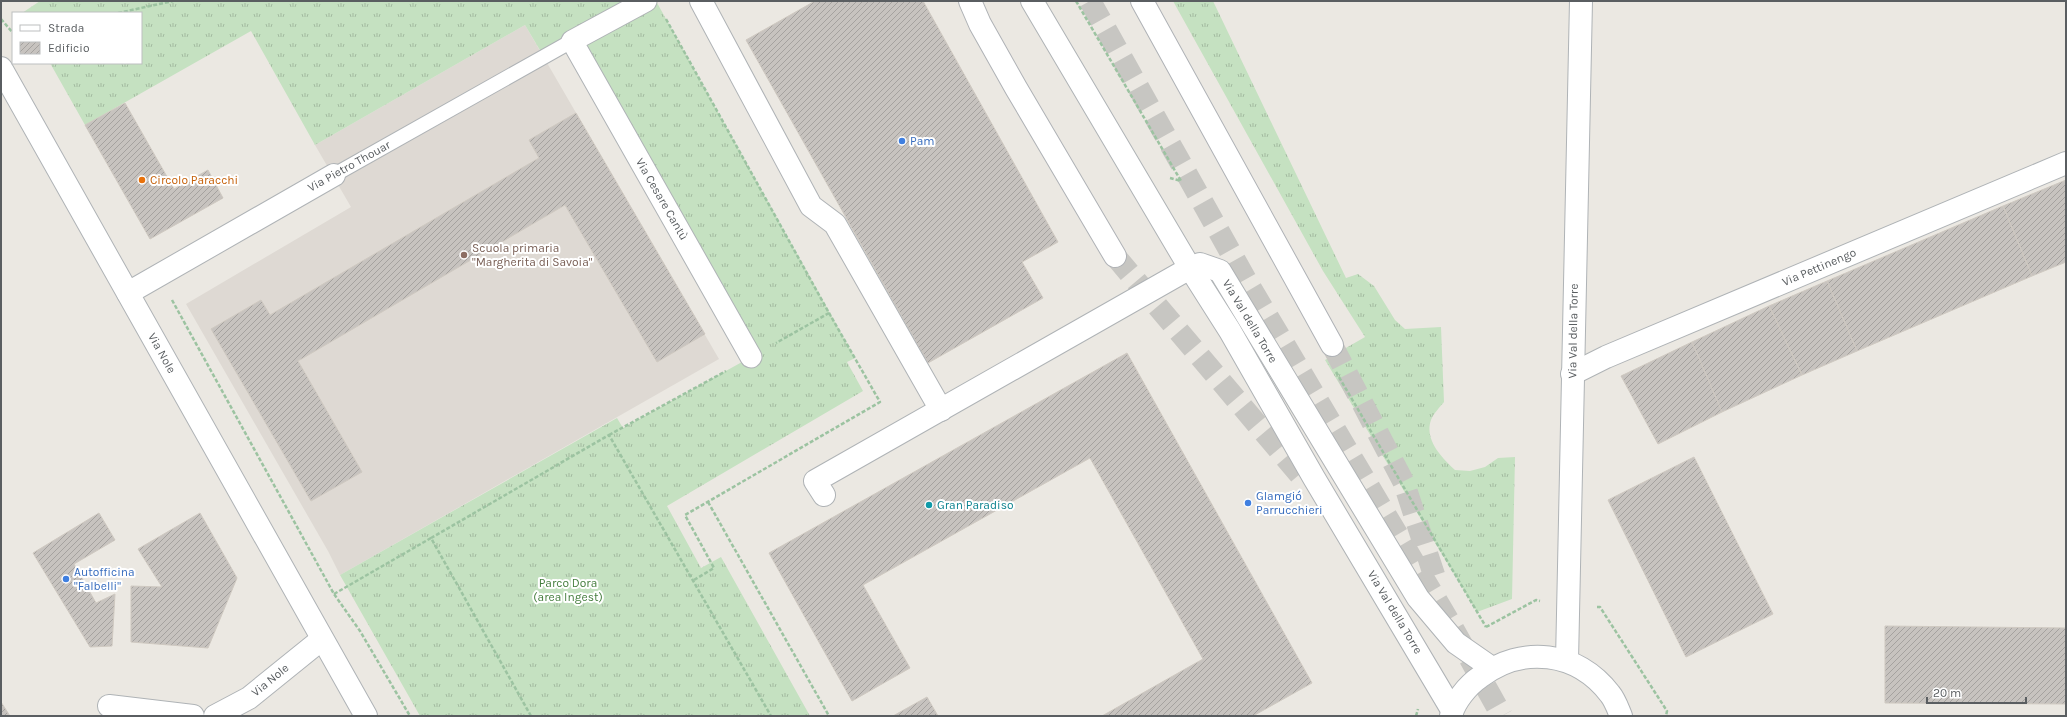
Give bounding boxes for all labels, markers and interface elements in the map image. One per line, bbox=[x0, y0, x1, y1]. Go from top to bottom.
legend bbox=[12, 12, 142, 64]
text: Strada bbox=[48, 21, 84, 35]
text: Edificio bbox=[48, 41, 89, 55]
place label: Pam bbox=[910, 134, 934, 148]
marker: Pam bbox=[897, 136, 907, 146]
street label: Via Pietro Thouar bbox=[305, 137, 393, 195]
street label: Via Cesare Cantù bbox=[633, 155, 691, 243]
place label: Circolo Paracchi bbox=[150, 173, 238, 187]
marker: Circolo Paracchi bbox=[137, 175, 147, 185]
place label: Scuola primaria "Margherita di Savoia" bbox=[472, 241, 593, 269]
street label: Via Pettinengo bbox=[1780, 245, 1858, 289]
marker: Scuola primaria "Margherita di Savoia" bbox=[459, 250, 469, 260]
street label: Via Val della Torre bbox=[1220, 277, 1280, 365]
street label: Via Val della Torre bbox=[1565, 283, 1581, 379]
street label: Via Nole bbox=[145, 330, 179, 376]
place label: Glamgió Parrucchieri bbox=[1256, 489, 1322, 517]
place label: Gran Paradiso bbox=[937, 498, 1014, 512]
marker: Glamgió Parrucchieri bbox=[1243, 498, 1253, 508]
marker: Gran Paradiso bbox=[924, 500, 934, 510]
place label: Autofficina "Falbelli" bbox=[74, 565, 135, 593]
street label: Via Val della Torre bbox=[1365, 568, 1425, 656]
marker: Autofficina "Falbelli" bbox=[61, 574, 71, 584]
park label: Parco Dora (area Ingest) bbox=[533, 576, 603, 604]
street label: Via Nole bbox=[248, 661, 292, 699]
scale bar bbox=[1927, 679, 2026, 705]
text: 20 m bbox=[1933, 686, 1961, 700]

